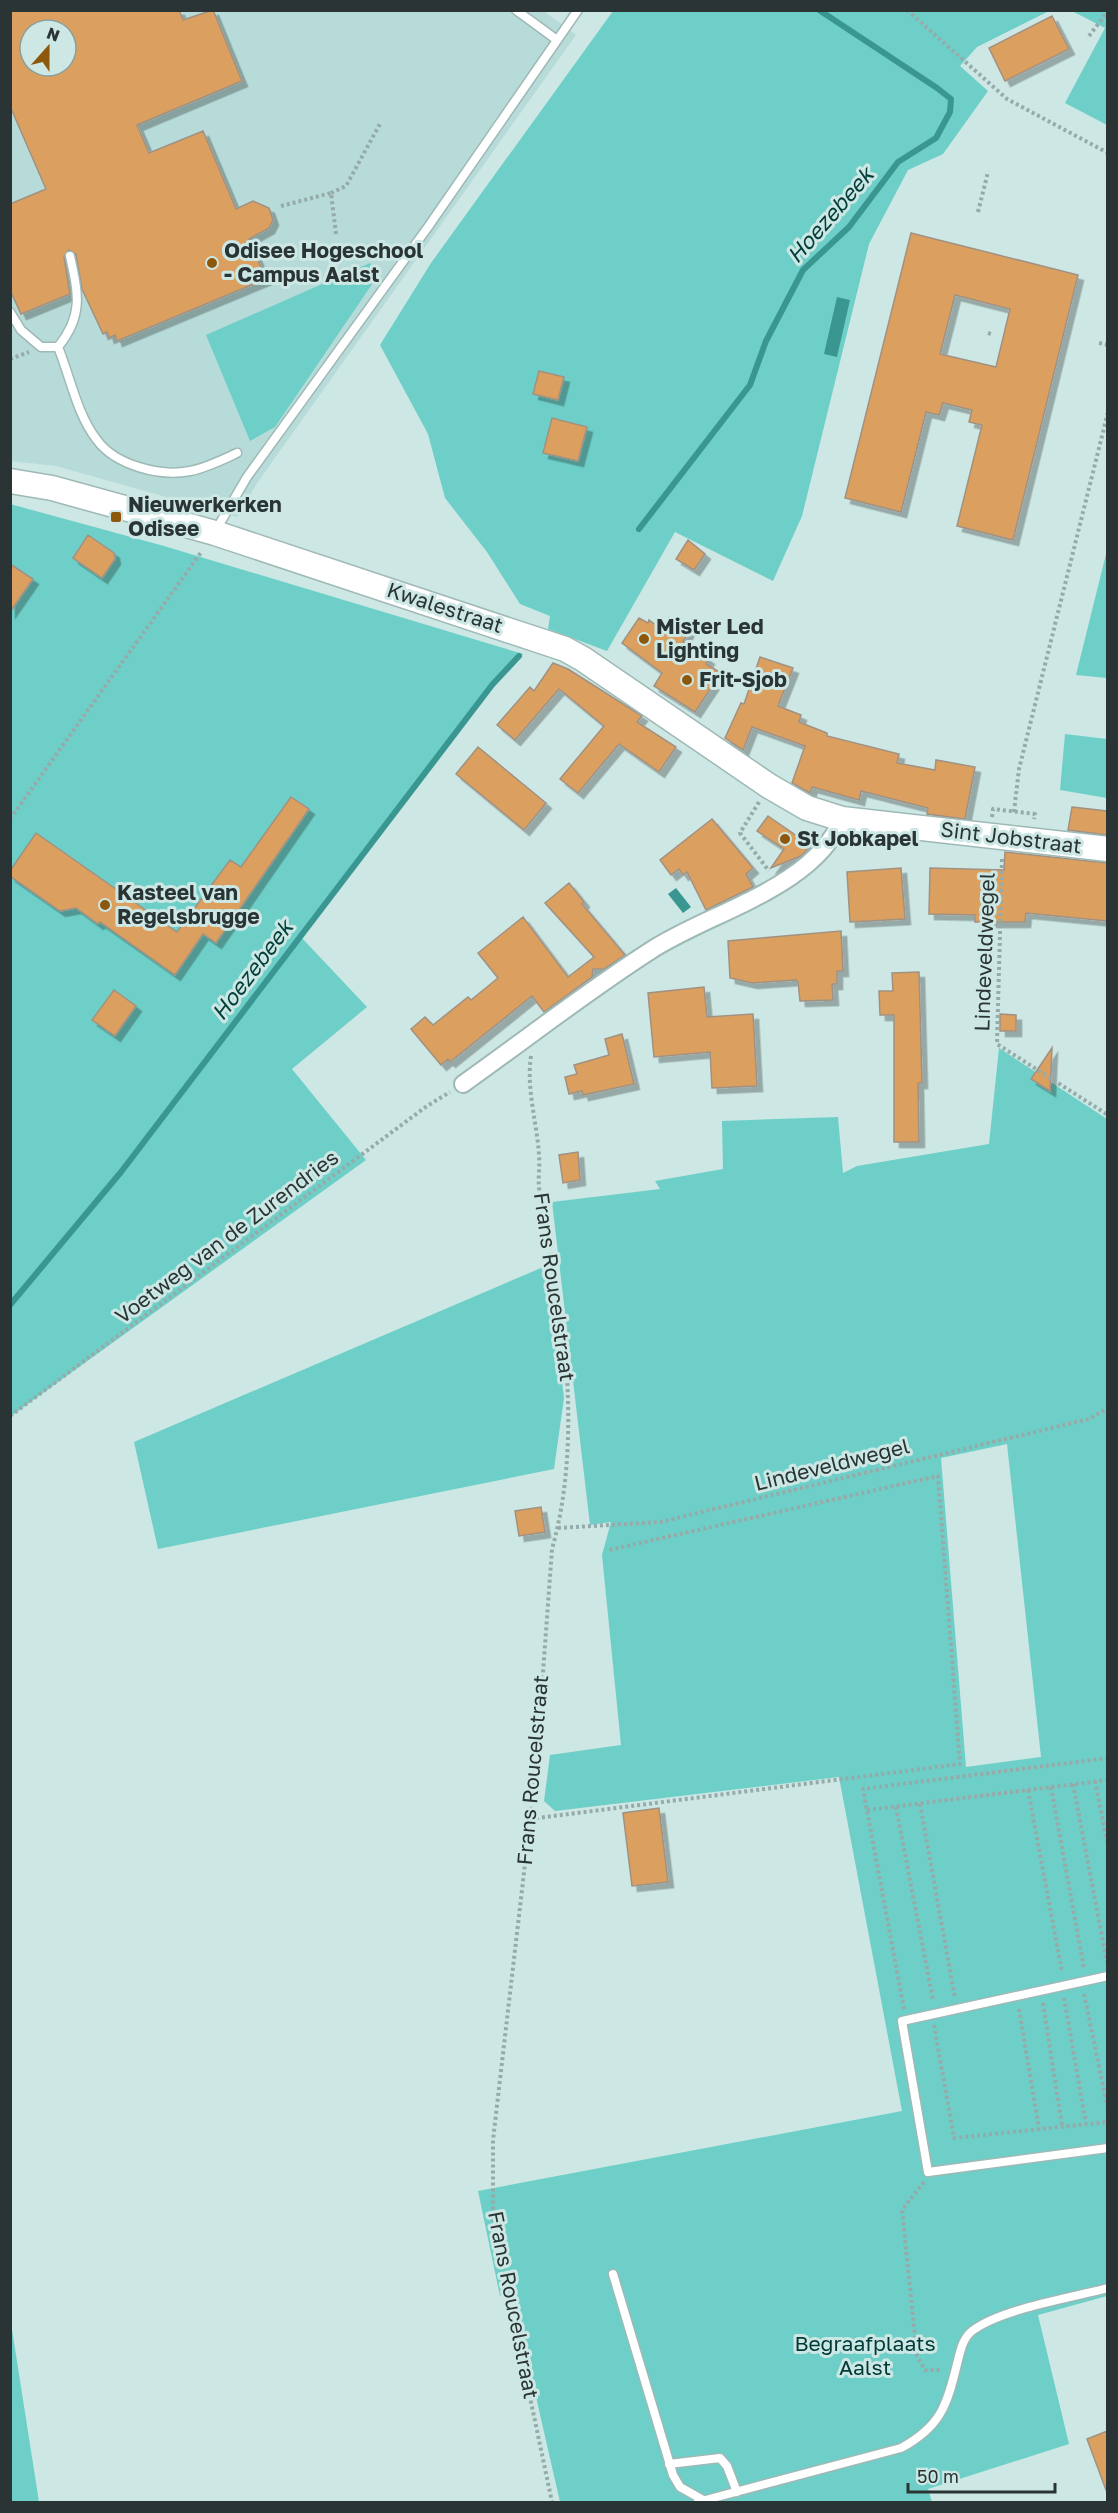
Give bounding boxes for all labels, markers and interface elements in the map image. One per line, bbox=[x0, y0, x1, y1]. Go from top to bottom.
north arrow bbox=[18, 18, 78, 78]
text: N bbox=[44, 22, 63, 46]
water label: Hoezebeek bbox=[781, 159, 880, 268]
place label: Odisee Hogeschool - Campus Aalst bbox=[224, 237, 423, 287]
marker: Odisee Hogeschool - Campus Aalst bbox=[205, 256, 219, 270]
place label: Nieuwerkerken Odisee bbox=[128, 491, 282, 541]
marker: Nieuwerkerken Odisee bbox=[109, 510, 123, 524]
street label: Kwalestraat bbox=[384, 576, 507, 638]
place label: Mister Led Lighting bbox=[656, 613, 764, 663]
marker: Mister Led Lighting bbox=[637, 632, 651, 646]
place label: Frit-Sjob bbox=[699, 666, 787, 692]
marker: Frit-Sjob bbox=[680, 673, 694, 687]
street label: Sint Jobstraat bbox=[939, 815, 1083, 859]
place label: St Jobkapel bbox=[797, 825, 919, 851]
marker: St Jobkapel bbox=[778, 832, 792, 846]
street label: Lindeveldwegel bbox=[968, 872, 1000, 1032]
place label: Kasteel van Regelsbrugge bbox=[117, 879, 260, 929]
marker: Kasteel van Regelsbrugge bbox=[98, 898, 112, 912]
water label: Hoezebeek bbox=[205, 912, 299, 1025]
street label: Voetweg van de Zurendries bbox=[110, 1144, 343, 1329]
street label: Frans Roucelstraat bbox=[529, 1191, 581, 1383]
street label: Lindeveldwegel bbox=[752, 1432, 912, 1496]
street label: Frans Roucelstraat bbox=[511, 1674, 553, 1866]
street label: Frans Roucelstraat bbox=[483, 2209, 545, 2401]
park label: Begraafplaats Aalst bbox=[794, 2330, 936, 2380]
scale bar bbox=[908, 2456, 1055, 2494]
text: 50 m bbox=[917, 2465, 959, 2487]

